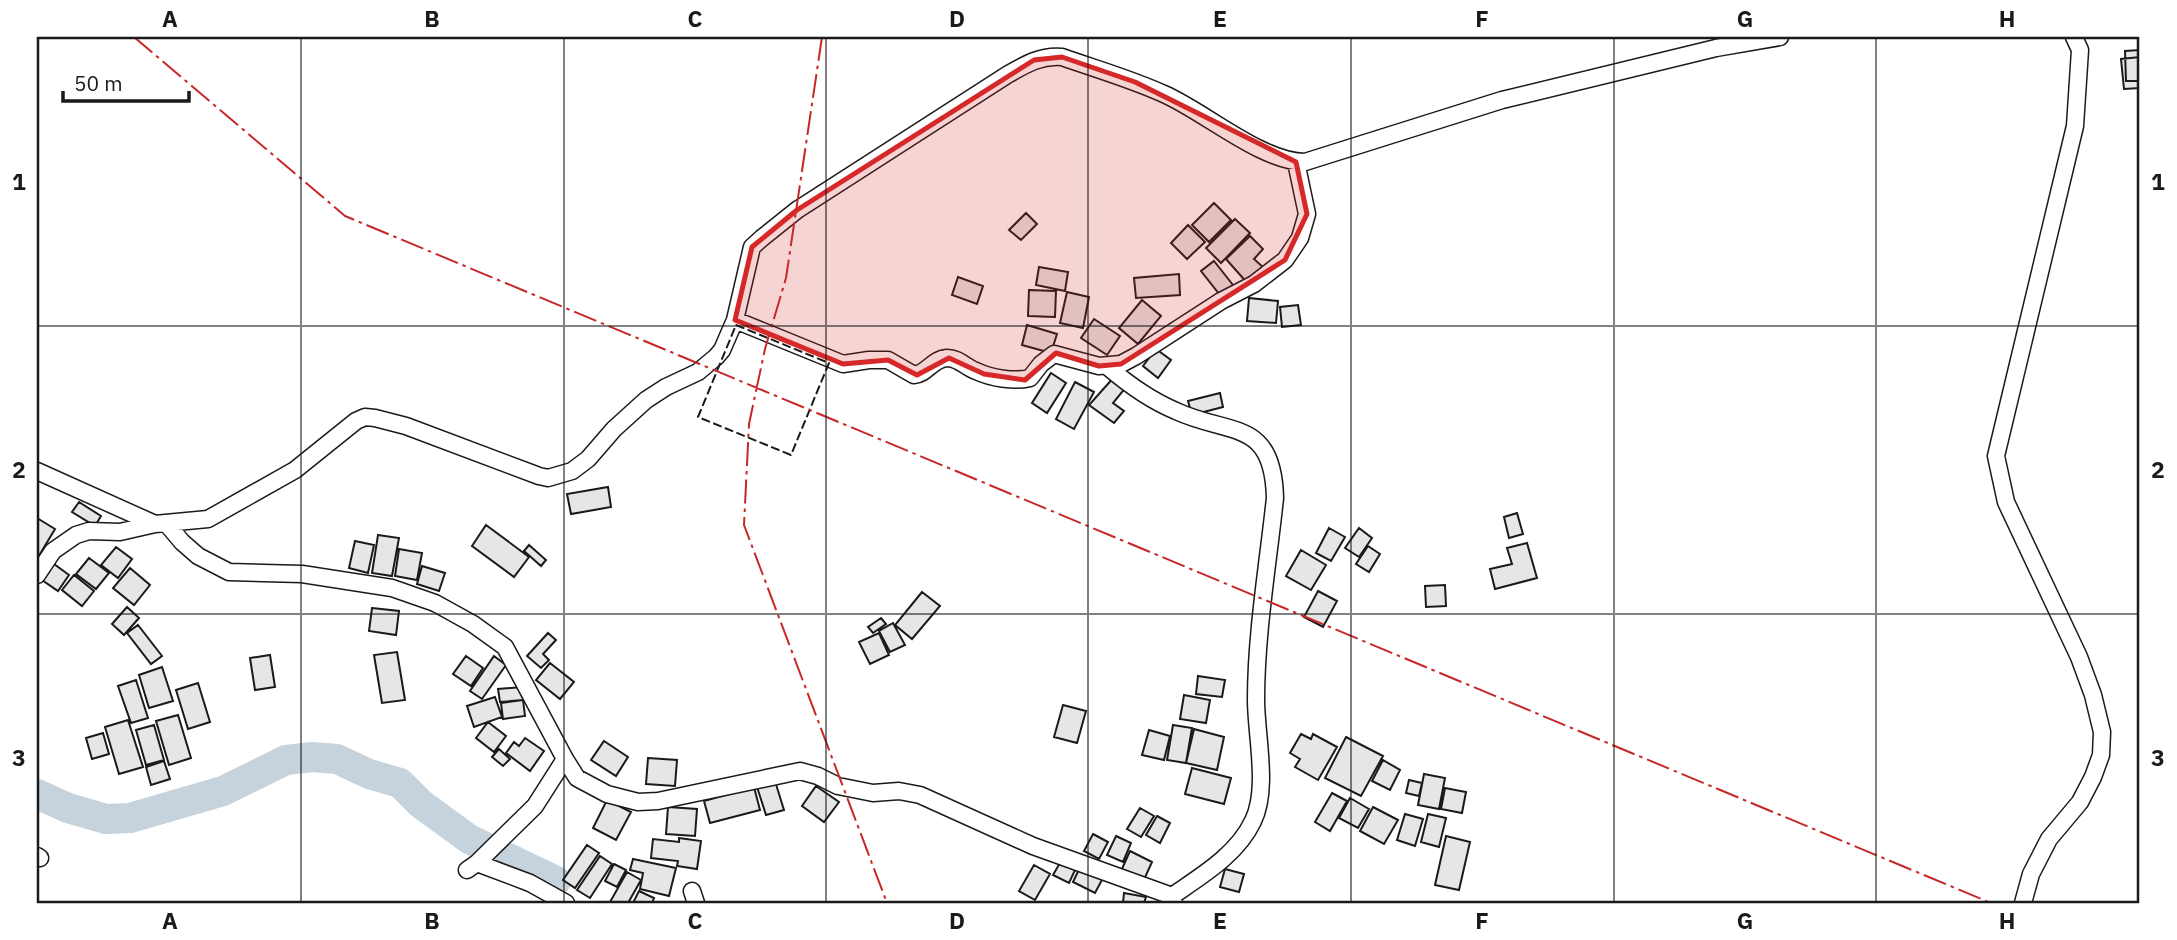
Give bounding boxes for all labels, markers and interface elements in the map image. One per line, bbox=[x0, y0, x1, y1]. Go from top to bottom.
text: A bbox=[162, 3, 178, 33]
text: B bbox=[424, 3, 440, 33]
text: C bbox=[688, 3, 703, 33]
text: D bbox=[949, 3, 965, 33]
text: E bbox=[1213, 3, 1227, 33]
text: F bbox=[1475, 3, 1489, 33]
text: G bbox=[1737, 3, 1753, 33]
text: H bbox=[1999, 3, 2015, 33]
scale bar bbox=[63, 60, 189, 104]
text: 50 m bbox=[74, 69, 123, 97]
text: 1 bbox=[12, 166, 26, 196]
text: 1 bbox=[2151, 166, 2165, 196]
text: 2 bbox=[12, 454, 26, 484]
text: 2 bbox=[2151, 454, 2165, 484]
text: 3 bbox=[12, 742, 26, 772]
text: 3 bbox=[2151, 742, 2165, 772]
text: A bbox=[162, 905, 178, 935]
text: B bbox=[424, 905, 440, 935]
text: C bbox=[688, 905, 703, 935]
text: D bbox=[949, 905, 965, 935]
text: E bbox=[1213, 905, 1227, 935]
text: F bbox=[1475, 905, 1489, 935]
text: G bbox=[1737, 905, 1753, 935]
text: H bbox=[1999, 905, 2015, 935]

